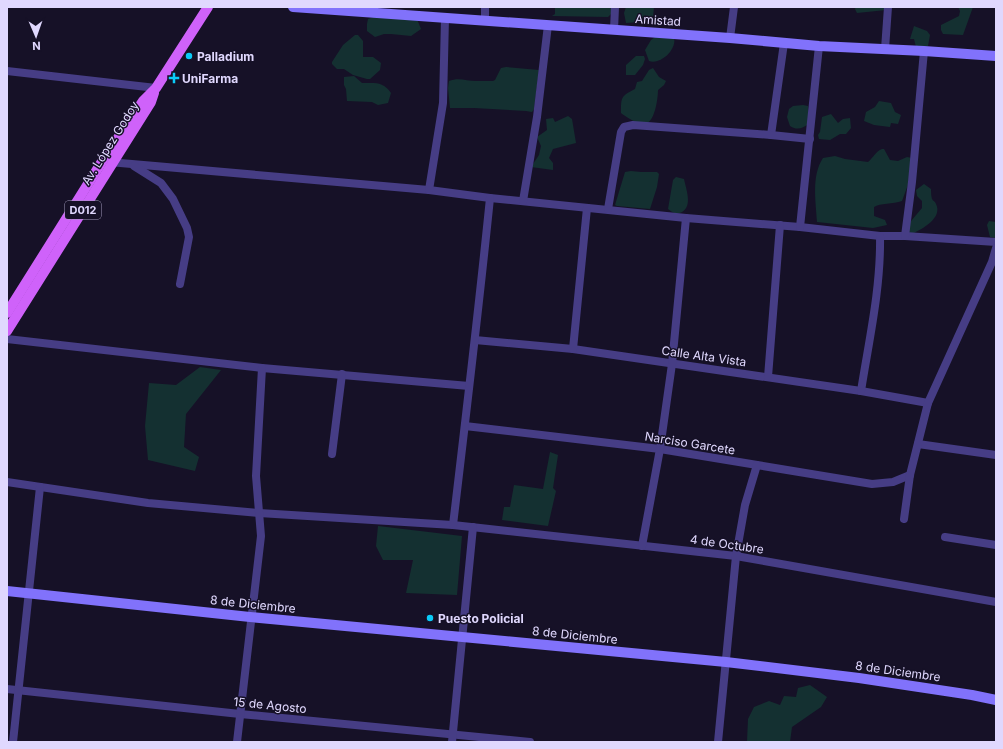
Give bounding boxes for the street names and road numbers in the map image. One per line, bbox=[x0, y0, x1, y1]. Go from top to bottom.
street label: Amistad bbox=[634, 11, 682, 29]
street label: Av. López Godoy bbox=[78, 98, 142, 188]
road number: D012 bbox=[65, 201, 101, 219]
street label: Calle Alta Vista bbox=[661, 343, 747, 369]
street label: Narciso Garcete bbox=[644, 428, 736, 458]
street label: 4 de Octubre bbox=[689, 531, 765, 557]
street label: 8 de Diciembre bbox=[209, 592, 297, 616]
street label: 8 de Diciembre bbox=[531, 623, 619, 647]
street label: 8 de Diciembre bbox=[854, 658, 942, 684]
street label: 15 de Agosto bbox=[233, 694, 307, 716]

